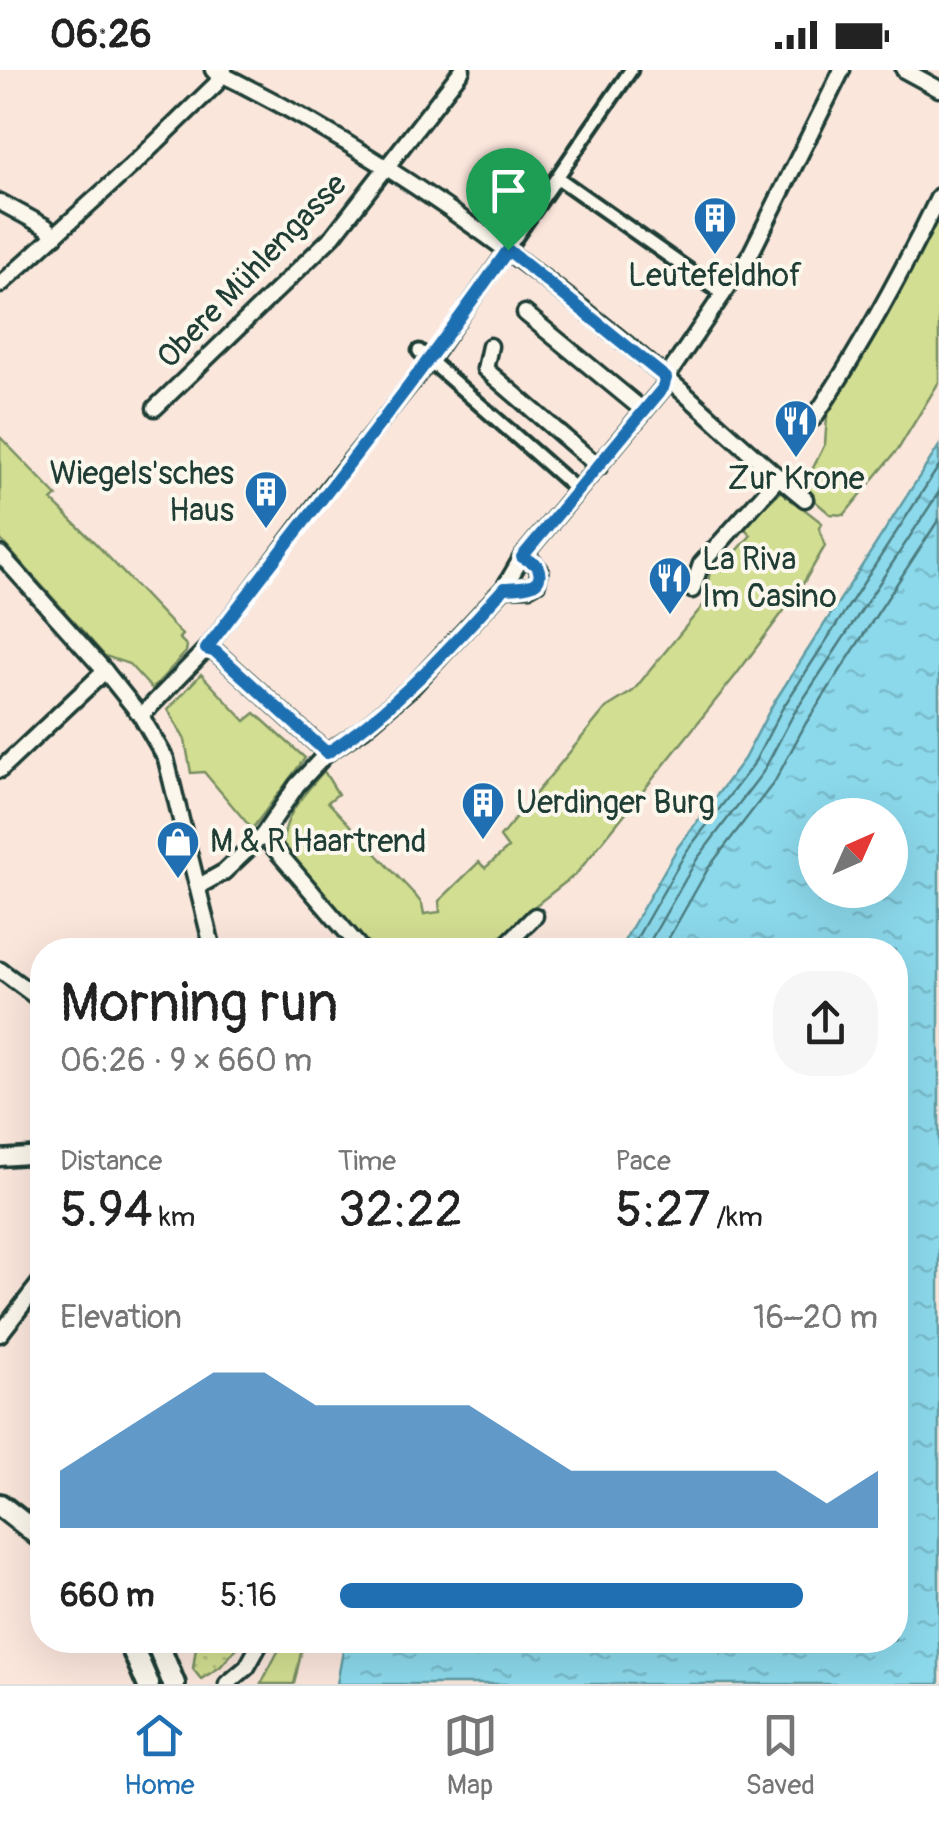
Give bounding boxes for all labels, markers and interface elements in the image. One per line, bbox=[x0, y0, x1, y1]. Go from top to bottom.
text: 06:26 bbox=[50, 11, 152, 59]
pin bbox=[466, 148, 551, 251]
icon: arrive bbox=[481, 163, 536, 218]
street label: Obere Mühlengasse bbox=[149, 165, 356, 377]
building icon: Leutefeldhof bbox=[692, 195, 738, 256]
place label: Leutefeldhof bbox=[628, 256, 802, 296]
restaurant icon: Zur Krone bbox=[773, 398, 819, 459]
place label: Wiegels'sches Haus bbox=[49, 454, 234, 531]
place label: Zur Krone bbox=[727, 459, 865, 499]
building icon: Wiegels'sches Haus bbox=[243, 469, 289, 530]
place label: La Riva Im Casino bbox=[702, 540, 837, 617]
restaurant icon: La Riva Im Casino bbox=[647, 555, 693, 616]
building icon: Uerdinger Burg bbox=[460, 780, 506, 841]
place label: Uerdinger Burg bbox=[516, 783, 715, 823]
north arrow bbox=[798, 798, 908, 908]
map controls bbox=[798, 798, 908, 908]
shop icon: M & R Haartrend bbox=[155, 819, 201, 880]
place label: M & R Haartrend bbox=[210, 822, 426, 862]
text: Morning run bbox=[60, 969, 338, 1038]
button: share bbox=[773, 971, 878, 1076]
text: 06:26 · 9 × 660 m bbox=[60, 1041, 312, 1081]
text: Distance bbox=[60, 1144, 162, 1179]
text: Time bbox=[338, 1144, 396, 1179]
text: Pace bbox=[615, 1144, 671, 1179]
text: 5.94 bbox=[60, 1179, 153, 1242]
text: 32:22 bbox=[338, 1179, 463, 1242]
text: 5:27 bbox=[615, 1179, 710, 1242]
text: km bbox=[153, 1200, 195, 1235]
text: /km bbox=[710, 1200, 763, 1235]
text: Elevation bbox=[60, 1298, 182, 1338]
text: 16–20 m bbox=[753, 1298, 878, 1338]
text: 660 m bbox=[60, 1576, 154, 1616]
text: 5:16 bbox=[220, 1576, 277, 1616]
tab: Home bbox=[124, 1708, 195, 1803]
tab: Map bbox=[443, 1708, 498, 1803]
tab: Saved bbox=[746, 1708, 815, 1803]

